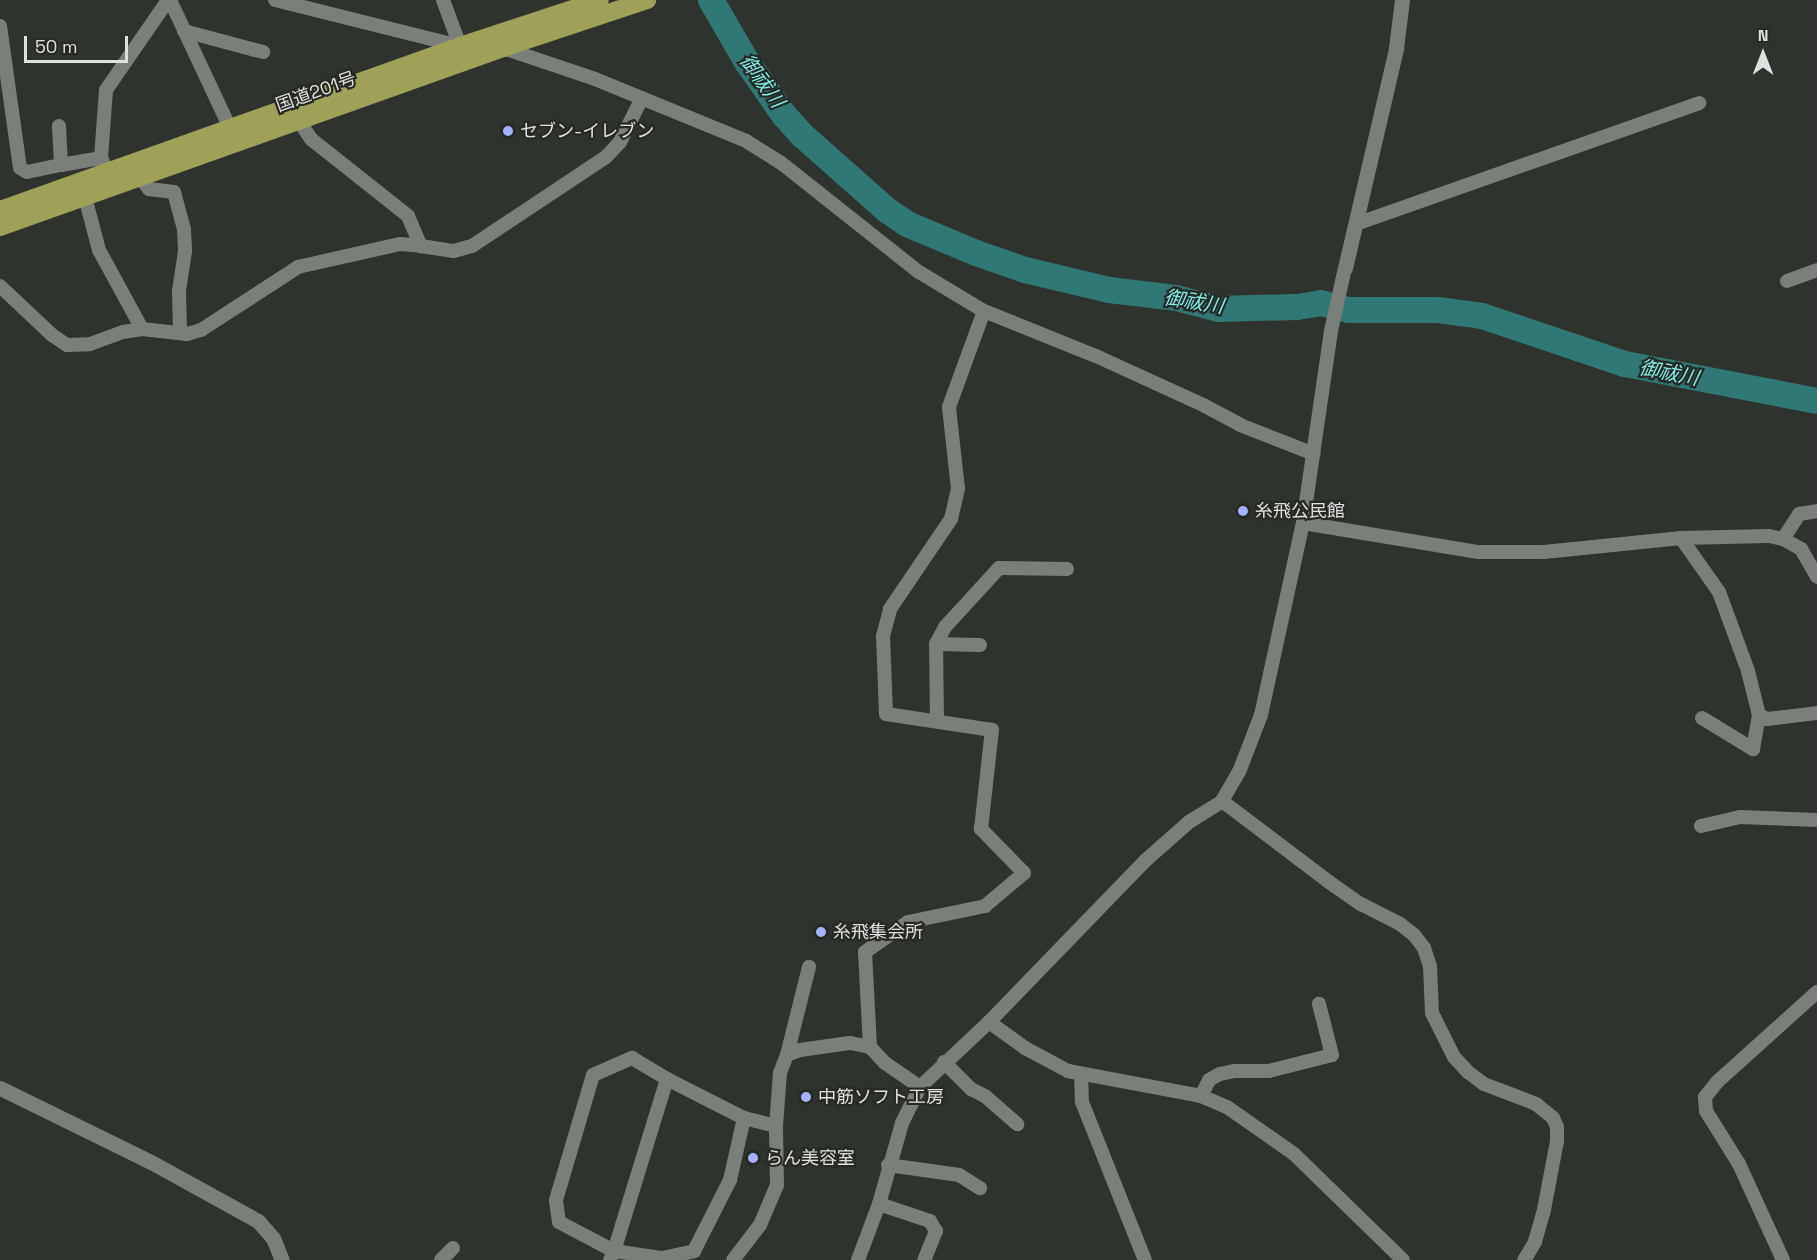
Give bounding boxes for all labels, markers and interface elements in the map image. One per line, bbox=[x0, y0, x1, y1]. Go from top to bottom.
scale bar bbox=[27, 24, 130, 62]
north arrow bbox=[1733, 24, 1793, 84]
text: N bbox=[1758, 25, 1768, 46]
text: 50 m bbox=[35, 35, 77, 58]
water label: 御祓川 bbox=[735, 50, 789, 112]
street label: 国道201号 bbox=[273, 68, 359, 116]
place label: セブン-イレブン bbox=[520, 120, 654, 142]
marker: セブン-イレブン bbox=[501, 124, 515, 138]
water label: 御祓川 bbox=[1162, 285, 1226, 319]
water label: 御祓川 bbox=[1637, 355, 1701, 391]
place label: 糸飛公民館 bbox=[1255, 500, 1345, 522]
marker: 糸飛公民館 bbox=[1236, 504, 1250, 518]
place label: 糸飛集会所 bbox=[833, 921, 923, 943]
marker: 糸飛集会所 bbox=[814, 925, 828, 939]
place label: 中筋ソフト工房 bbox=[818, 1086, 944, 1108]
marker: 中筋ソフト工房 bbox=[799, 1090, 813, 1104]
place label: らん美容室 bbox=[765, 1147, 855, 1169]
marker: らん美容室 bbox=[746, 1151, 760, 1165]

